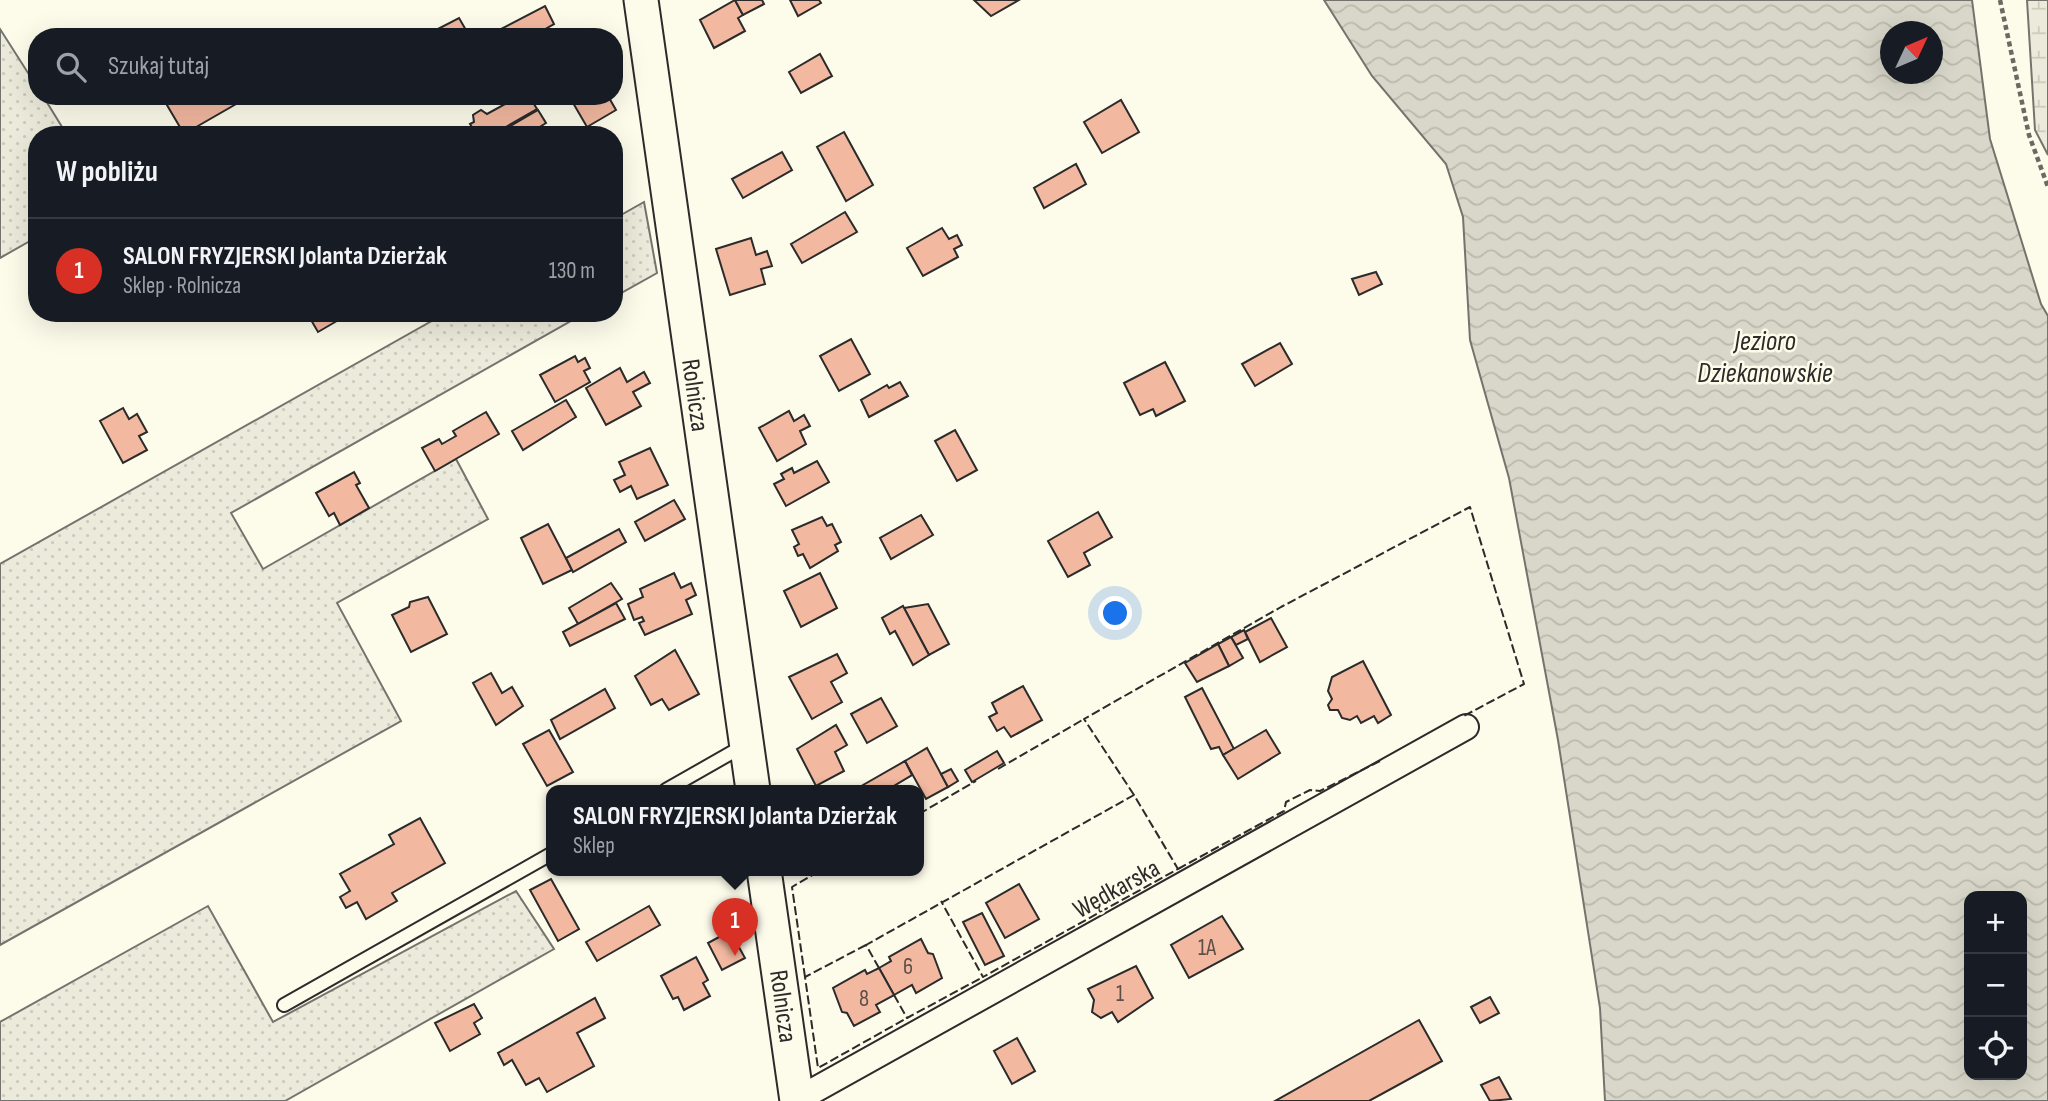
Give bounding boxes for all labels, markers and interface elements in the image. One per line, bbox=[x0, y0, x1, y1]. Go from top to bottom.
north arrow bbox=[1880, 21, 1943, 84]
search box bbox=[28, 28, 623, 105]
icon: search bbox=[52, 48, 90, 86]
text: Szukaj tutaj bbox=[108, 51, 209, 82]
text: W pobliżu bbox=[56, 154, 158, 190]
text: SALON FRYZJERSKI Jolanta Dzierżak bbox=[123, 241, 447, 272]
text: 1 bbox=[74, 257, 84, 285]
text: 130 m bbox=[549, 257, 595, 285]
text: Sklep · Rolnicza bbox=[123, 272, 241, 300]
water label: Jezioro Dziekanowskie bbox=[1697, 325, 1833, 390]
street label: Rolnicza bbox=[674, 357, 715, 433]
your location bbox=[1098, 596, 1132, 630]
popup bbox=[546, 785, 924, 876]
text: SALON FRYZJERSKI Jolanta Dzierżak bbox=[573, 801, 897, 832]
text: Sklep bbox=[573, 832, 615, 860]
street label: Wędkarska bbox=[1068, 853, 1165, 926]
map controls bbox=[1964, 891, 2027, 1080]
button: + bbox=[1964, 891, 2027, 954]
pin: 1 bbox=[712, 898, 758, 956]
house number: 1A bbox=[1198, 934, 1216, 962]
house number: 6 bbox=[903, 953, 913, 981]
button: − bbox=[1964, 954, 2027, 1017]
street label: Rolnicza bbox=[762, 968, 803, 1044]
house number: 1 bbox=[1116, 980, 1124, 1008]
house number: 8 bbox=[859, 985, 869, 1013]
button: locate bbox=[1964, 1017, 2027, 1080]

